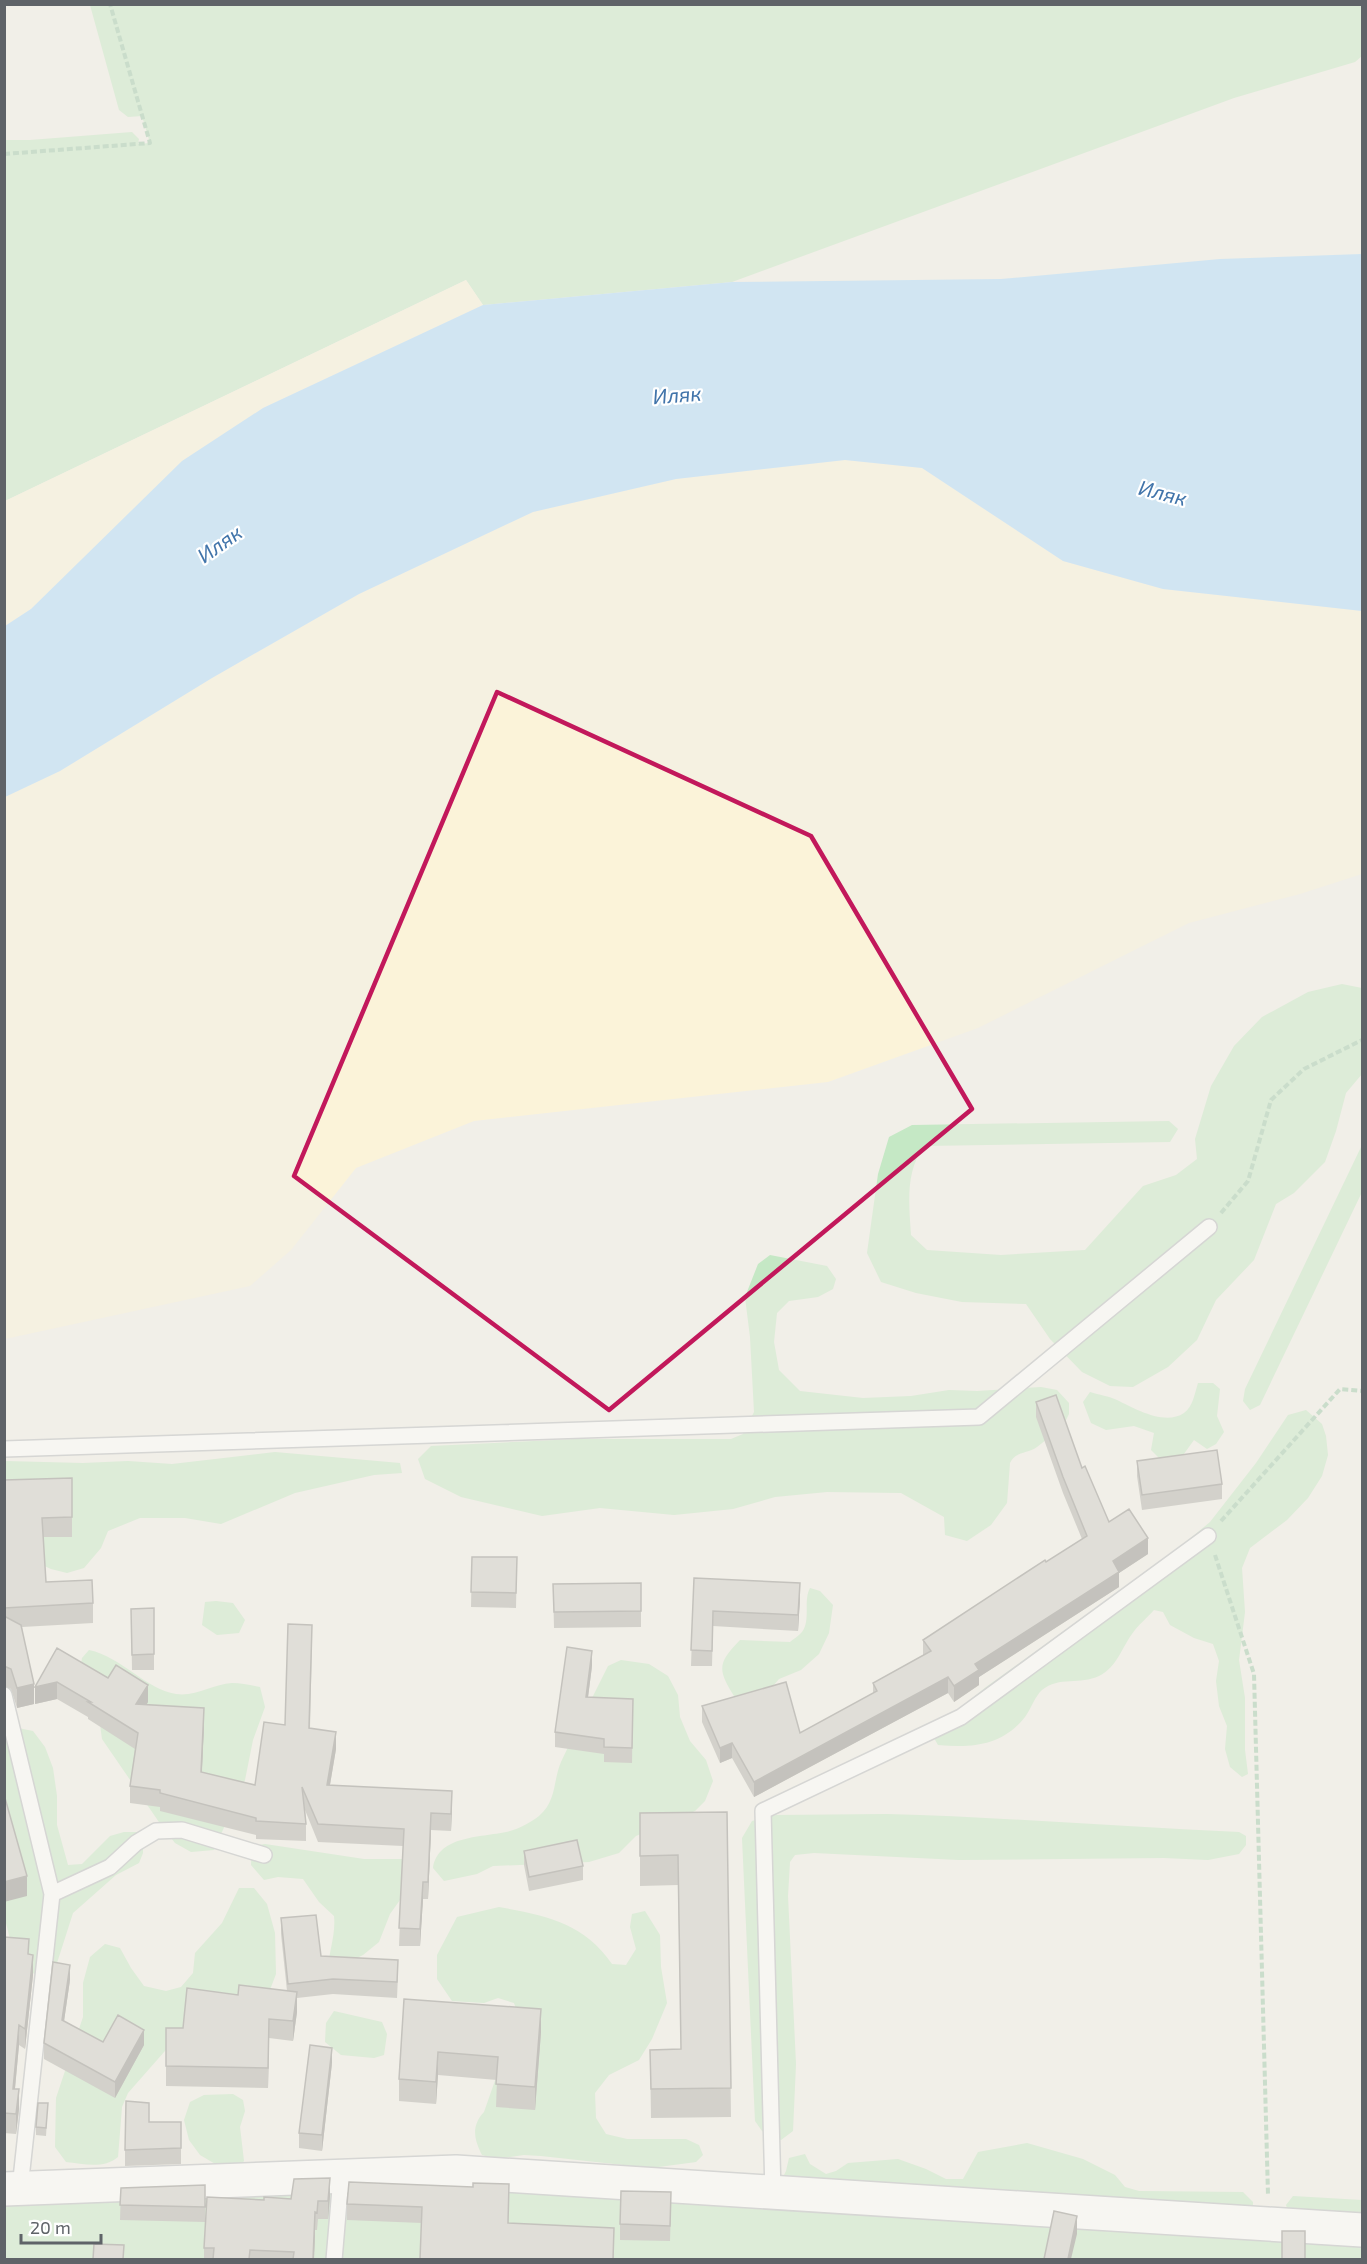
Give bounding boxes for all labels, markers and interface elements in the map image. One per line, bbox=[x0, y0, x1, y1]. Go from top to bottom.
water label: Иляк bbox=[652, 380, 702, 408]
water label: Иляк bbox=[1136, 474, 1190, 510]
water label: Иляк bbox=[192, 519, 246, 567]
scale bar bbox=[21, 2207, 100, 2245]
text: 20 m bbox=[30, 2216, 71, 2238]

